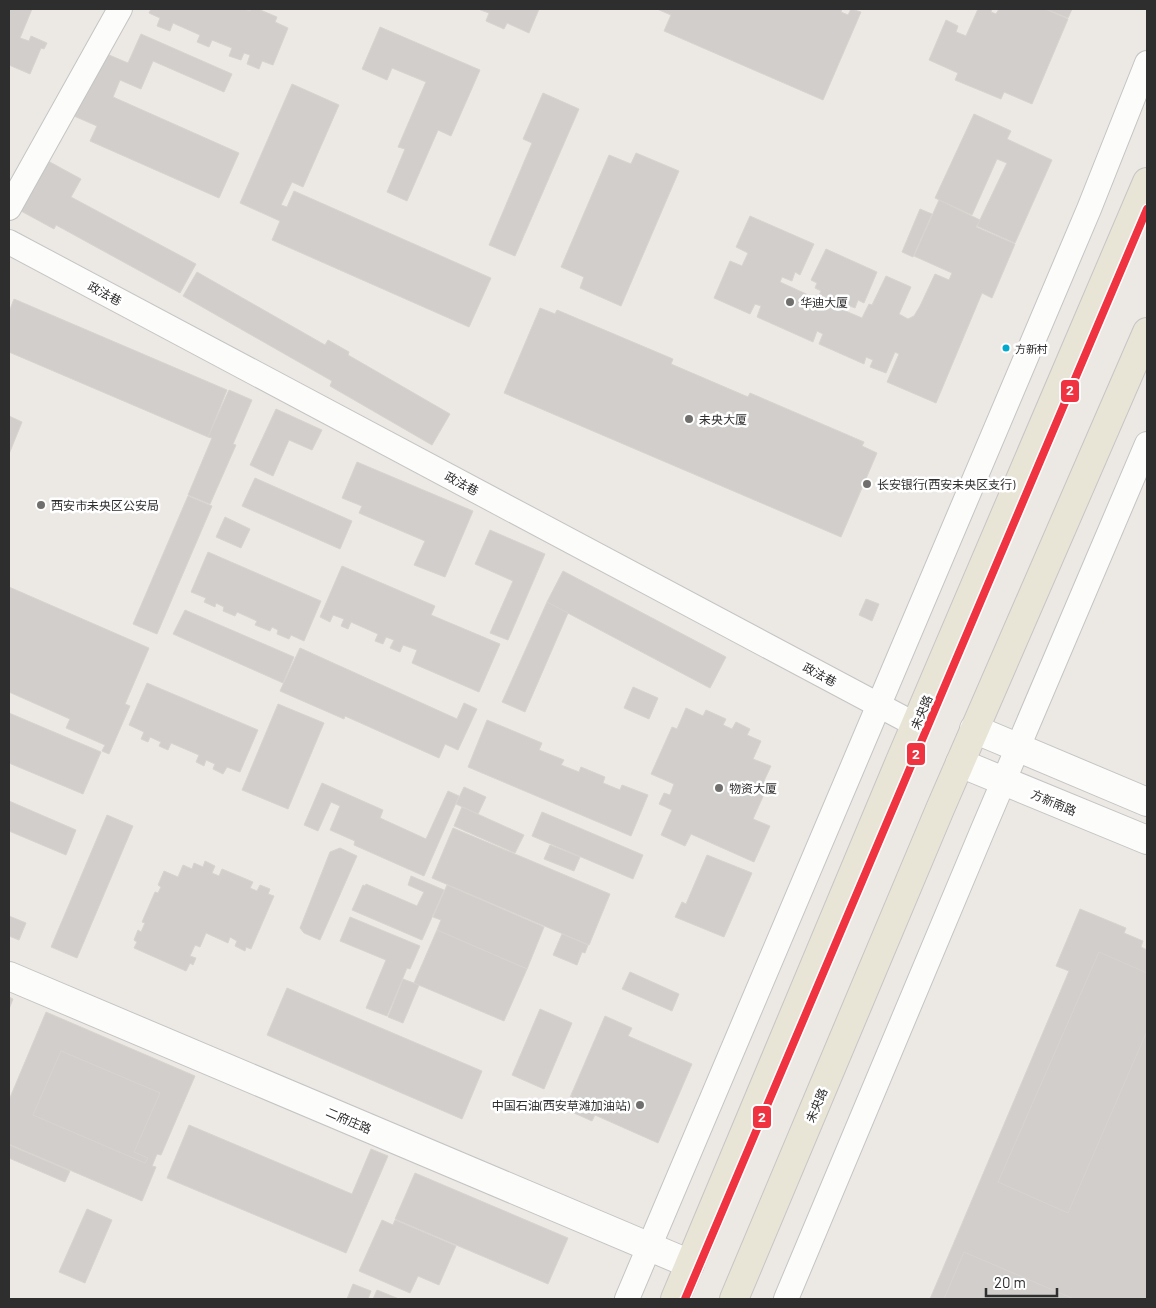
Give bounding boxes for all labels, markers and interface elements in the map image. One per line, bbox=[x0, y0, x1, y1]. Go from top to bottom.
street label: 政法巷 bbox=[86, 278, 124, 308]
place label: 华迪大厦 bbox=[800, 295, 848, 309]
marker: 华迪大厦 bbox=[784, 296, 796, 308]
place label: 方新村 bbox=[1015, 342, 1048, 355]
marker: 方新村 bbox=[1001, 343, 1011, 353]
line badge: 2 bbox=[1060, 379, 1080, 403]
text: 2 bbox=[1066, 381, 1074, 398]
place label: 未央大厦 bbox=[699, 412, 747, 426]
marker: 未央大厦 bbox=[683, 413, 695, 425]
street label: 政法巷 bbox=[443, 468, 481, 498]
place label: 长安银行(西安未央区支行) bbox=[877, 477, 1016, 491]
marker: 长安银行(西安未央区支行) bbox=[861, 478, 873, 490]
place label: 西安市未央区公安局 bbox=[51, 498, 159, 512]
marker: 西安市未央区公安局 bbox=[35, 499, 47, 511]
street label: 政法巷 bbox=[801, 659, 839, 689]
street label: 未央路 bbox=[908, 693, 934, 731]
line badge: 2 bbox=[906, 742, 926, 766]
text: 2 bbox=[912, 745, 920, 762]
place label: 物资大厦 bbox=[729, 781, 777, 795]
marker: 物资大厦 bbox=[713, 782, 725, 794]
street label: 方新南路 bbox=[1029, 786, 1079, 818]
street label: 未央路 bbox=[803, 1086, 829, 1124]
place label: 中国石油(西安草滩加油站) bbox=[492, 1098, 631, 1112]
marker: 中国石油(西安草滩加油站) bbox=[634, 1099, 646, 1111]
street label: 二府庄路 bbox=[324, 1104, 374, 1136]
line badge: 2 bbox=[752, 1105, 772, 1129]
text: 2 bbox=[758, 1108, 766, 1125]
scale bar bbox=[986, 1266, 1057, 1298]
text: 20 m bbox=[994, 1273, 1026, 1291]

